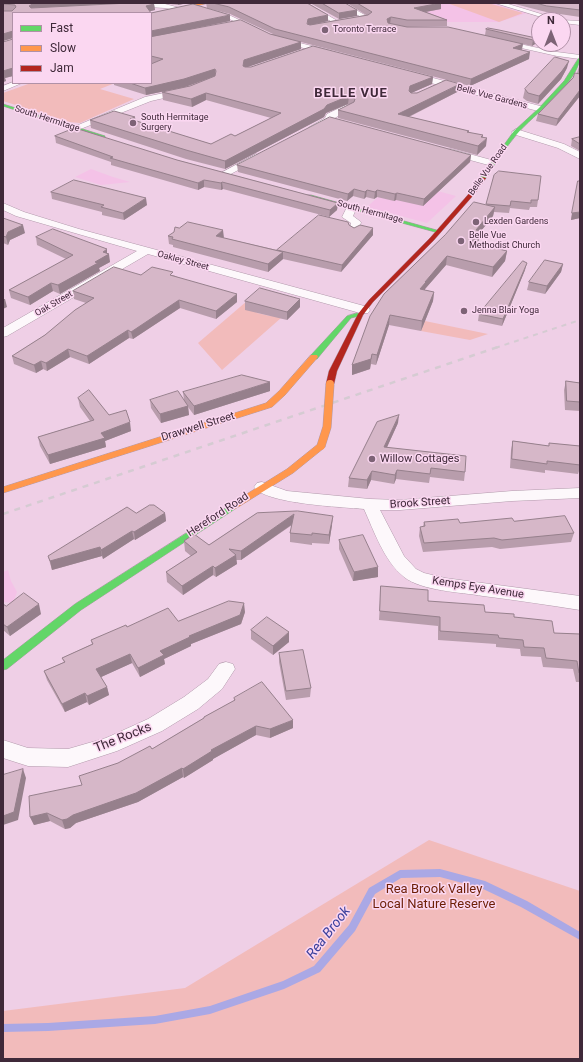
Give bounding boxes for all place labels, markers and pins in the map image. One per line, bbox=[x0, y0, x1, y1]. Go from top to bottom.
marker: Toronto Terrace bbox=[320, 25, 330, 35]
place label: Toronto Terrace bbox=[333, 25, 396, 35]
place label: South Hermitage Surgery bbox=[141, 113, 209, 134]
marker: South Hermitage Surgery bbox=[128, 118, 138, 128]
marker: Lexden Gardens bbox=[471, 217, 481, 227]
place label: Lexden Gardens bbox=[484, 217, 549, 227]
place label: Belle Vue Methodist Church bbox=[469, 231, 540, 252]
marker: Belle Vue Methodist Church bbox=[456, 236, 466, 246]
marker: Jenna Blair Yoga bbox=[459, 306, 469, 316]
place label: Jenna Blair Yoga bbox=[472, 306, 539, 316]
place label: Willow Cottages bbox=[380, 452, 459, 466]
marker: Willow Cottages bbox=[367, 454, 377, 464]

